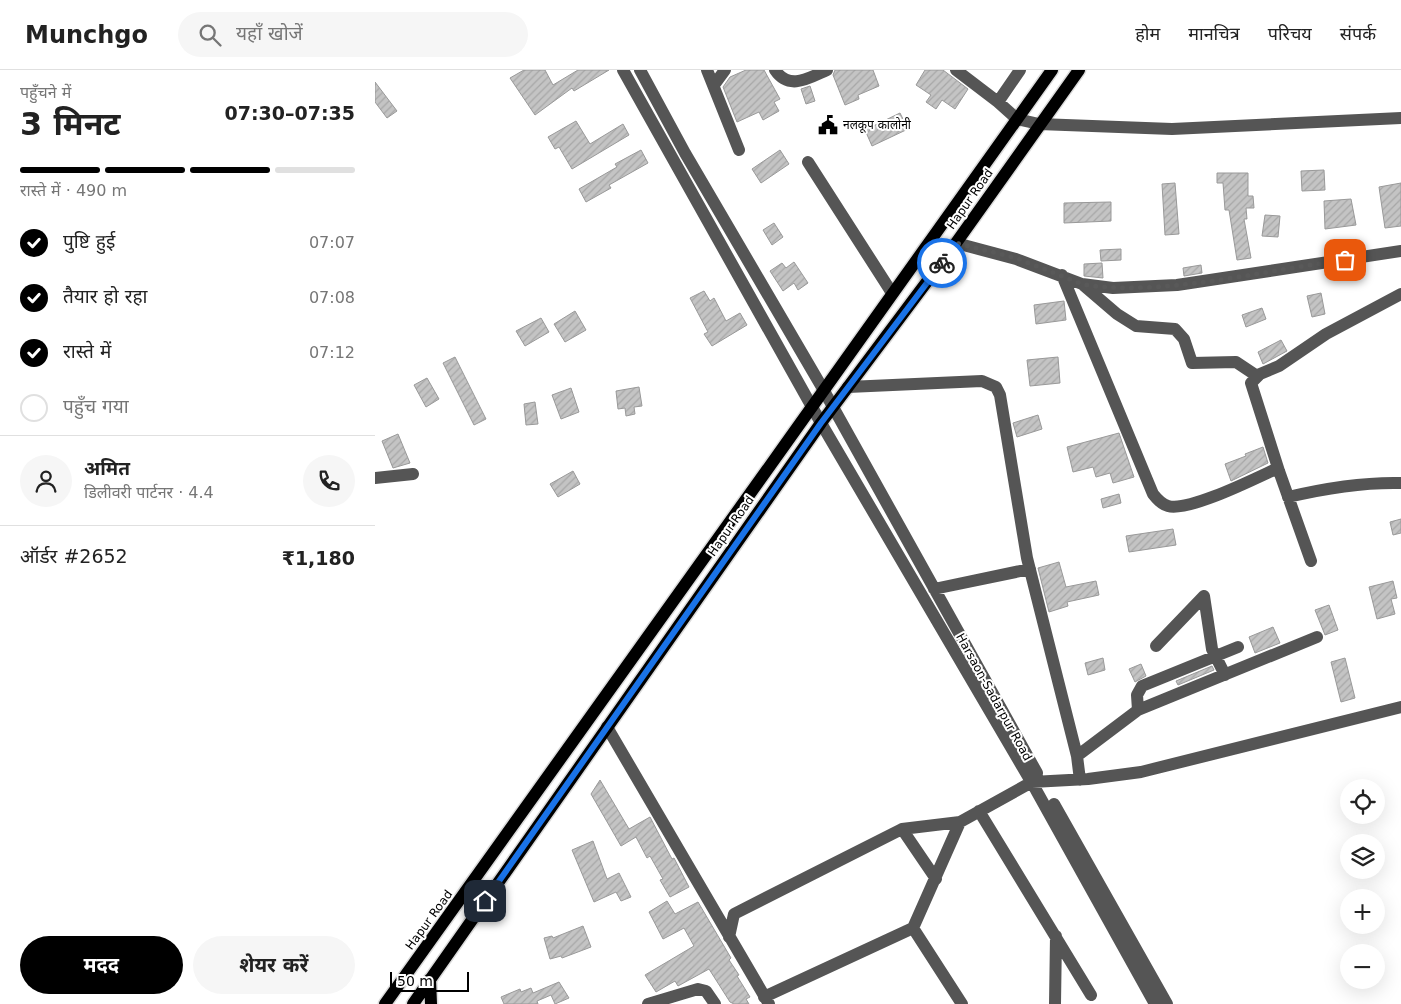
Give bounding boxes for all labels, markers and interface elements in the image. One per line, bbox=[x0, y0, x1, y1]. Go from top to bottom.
search box bbox=[178, 12, 528, 57]
text: Munchgo bbox=[25, 21, 148, 49]
icon: search bbox=[196, 21, 224, 49]
text: यहाँ खोजें bbox=[236, 22, 303, 44]
text: होम bbox=[1135, 23, 1160, 44]
text: मानचित्र bbox=[1188, 23, 1240, 44]
text: परिचय bbox=[1268, 23, 1312, 44]
text: संपर्क bbox=[1340, 23, 1376, 44]
text: पहुँचने में bbox=[20, 83, 71, 102]
text: 07:30–07:35 bbox=[225, 102, 355, 124]
text: 3 मिनट bbox=[20, 105, 121, 143]
public building icon: नलकूप कालोनी bbox=[817, 114, 839, 136]
place label: नलकूप कालोनी bbox=[843, 117, 912, 133]
street label: Hapur Road bbox=[944, 166, 996, 232]
text: रास्ते में · 490 m bbox=[20, 181, 127, 200]
icon: check bbox=[20, 229, 48, 257]
text: पुष्टि हुई bbox=[63, 230, 115, 252]
text: 07:07 bbox=[309, 233, 355, 252]
courier bbox=[917, 238, 967, 288]
pin bbox=[1324, 239, 1366, 281]
icon: bag bbox=[1331, 246, 1359, 274]
icon: bike bbox=[928, 249, 956, 277]
icon: check bbox=[20, 284, 48, 312]
text: तैयार हो रहा bbox=[63, 285, 147, 307]
text: 07:08 bbox=[309, 288, 355, 307]
icon: check bbox=[20, 339, 48, 367]
text: रास्ते में bbox=[63, 340, 111, 362]
text: 07:12 bbox=[309, 343, 355, 362]
text: पहुँच गया bbox=[63, 395, 129, 417]
button: person bbox=[20, 455, 72, 507]
button: phone bbox=[303, 455, 355, 507]
text: अमित bbox=[84, 457, 130, 479]
text: डिलीवरी पार्टनर · 4.4 bbox=[84, 483, 214, 502]
street label: Hapur Road bbox=[705, 493, 757, 559]
text: ऑर्डर #2652 bbox=[20, 545, 128, 567]
text: ₹1,180 bbox=[282, 547, 355, 569]
street label: Harsaon-Sadarpur Road bbox=[953, 631, 1035, 763]
map controls bbox=[1340, 779, 1385, 989]
button: locate bbox=[1340, 779, 1385, 824]
button: layers bbox=[1340, 834, 1385, 879]
pin bbox=[464, 880, 506, 922]
street label: Hapur Road bbox=[403, 887, 455, 953]
icon: home bbox=[471, 887, 499, 915]
button: + bbox=[1340, 889, 1385, 934]
button: मदद bbox=[20, 936, 183, 994]
button: शेयर करें bbox=[193, 936, 355, 994]
button: − bbox=[1340, 944, 1385, 989]
scale bar bbox=[390, 969, 469, 992]
text: 50 m bbox=[397, 973, 433, 989]

